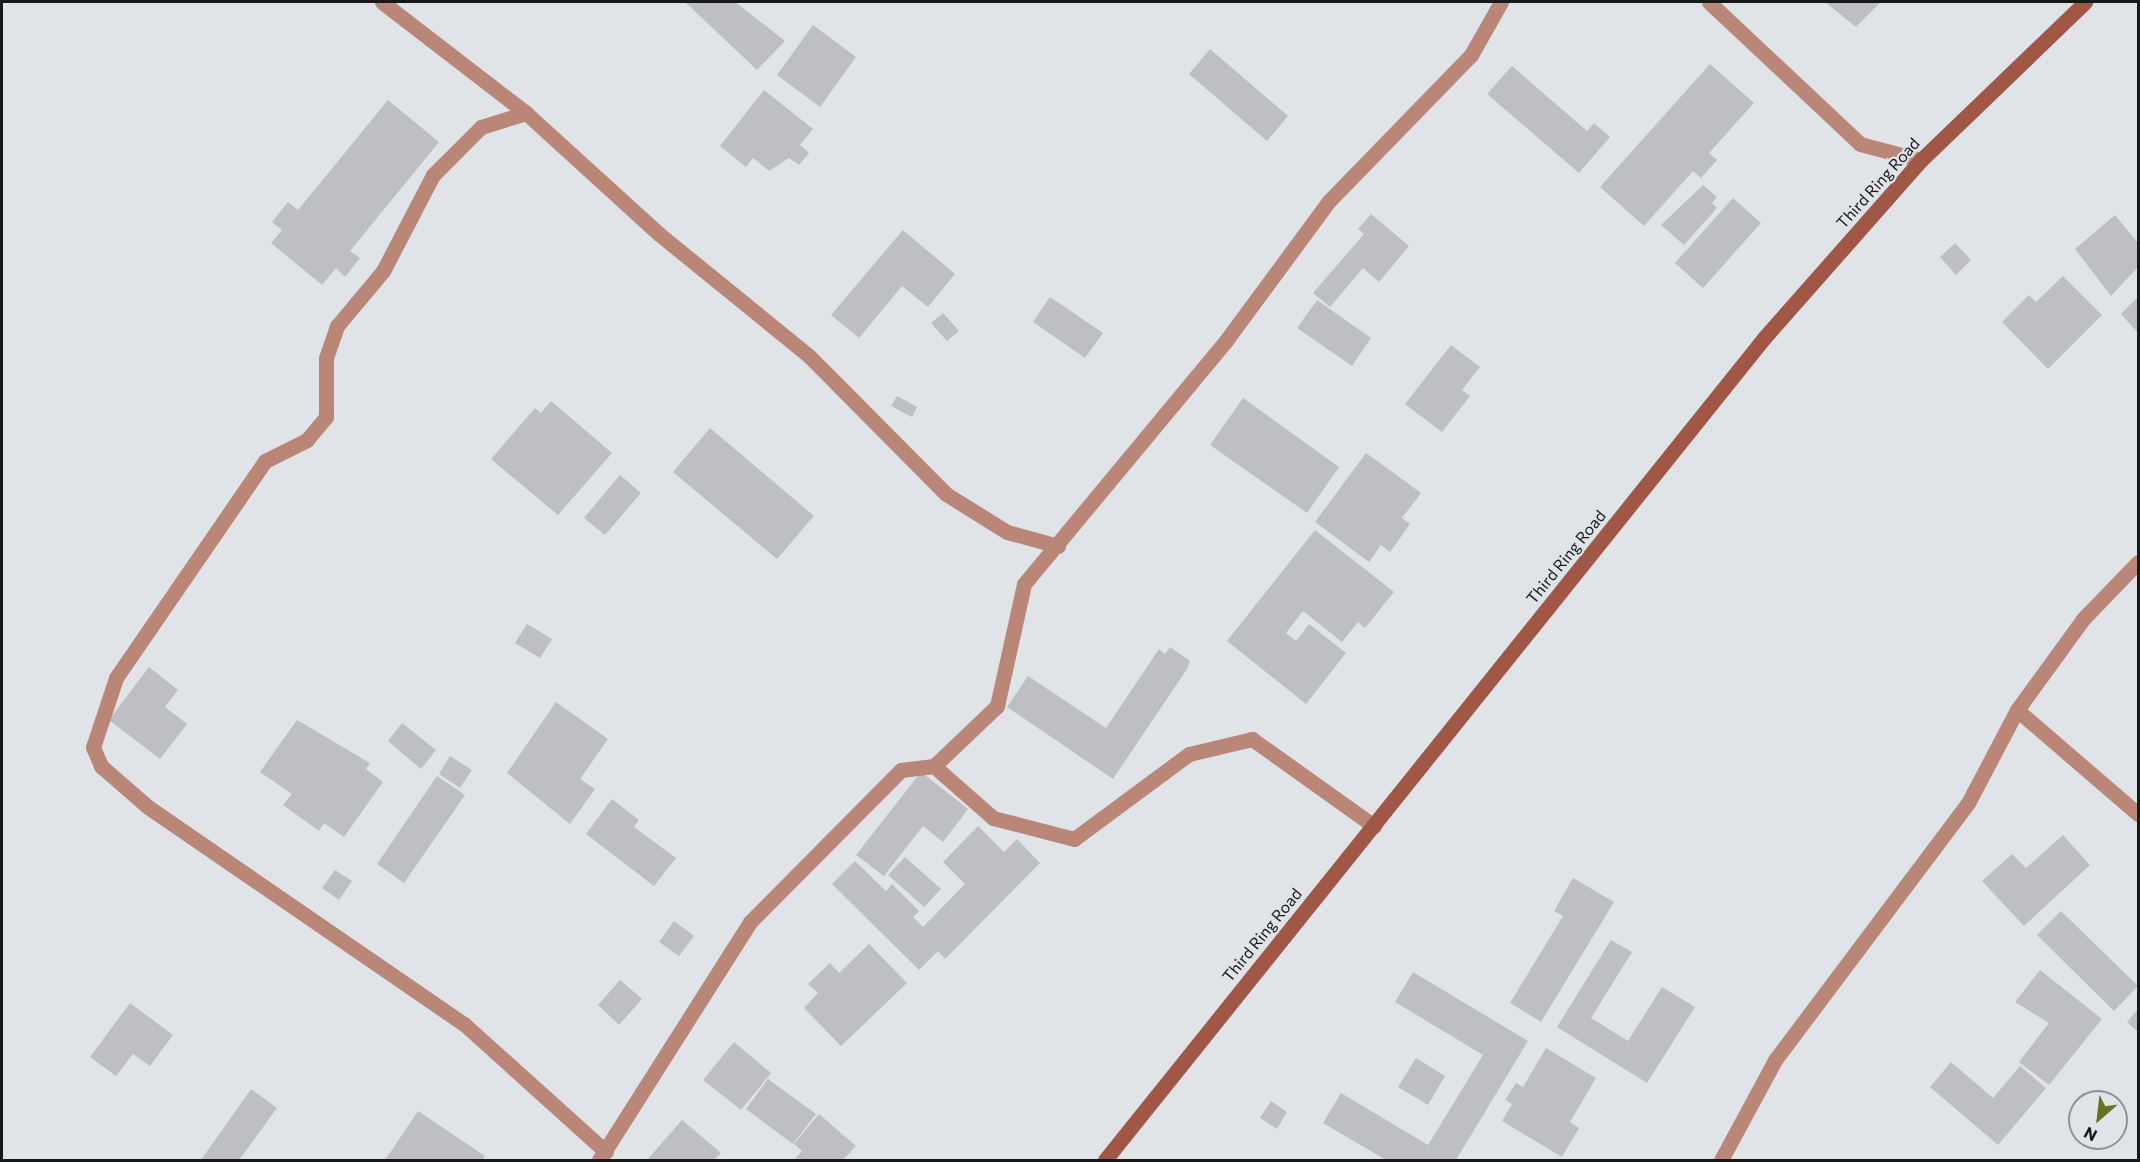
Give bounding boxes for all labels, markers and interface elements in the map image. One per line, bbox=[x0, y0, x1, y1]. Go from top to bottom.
street label: Third Ring Road bbox=[1832, 134, 1924, 232]
street label: Third Ring Road bbox=[1522, 506, 1610, 608]
street label: Third Ring Road bbox=[1218, 884, 1306, 986]
north arrow bbox=[2068, 1090, 2128, 1150]
text: N bbox=[2080, 1123, 2100, 1146]

